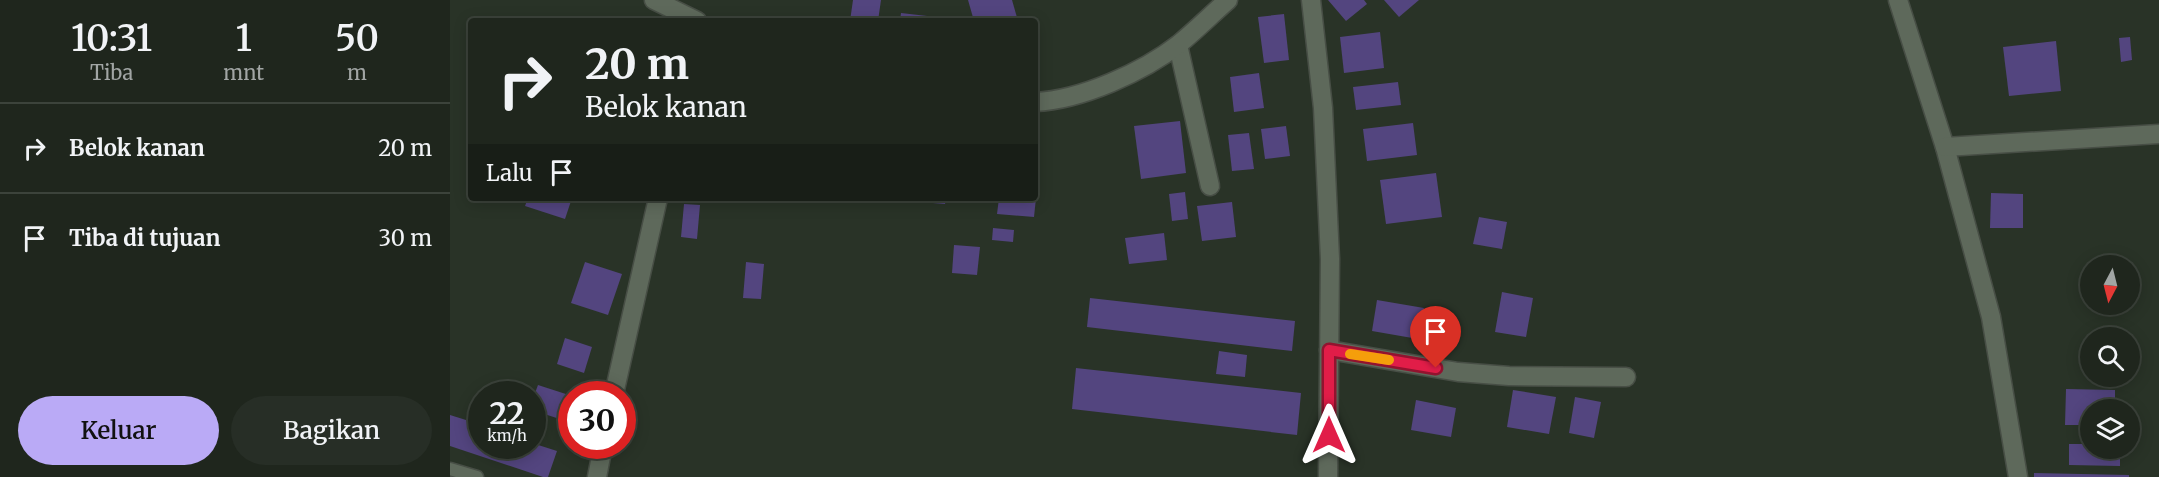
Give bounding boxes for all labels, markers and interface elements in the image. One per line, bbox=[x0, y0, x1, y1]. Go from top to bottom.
text: 10:31 bbox=[71, 16, 152, 61]
text: 1 bbox=[235, 16, 252, 61]
text: 50 bbox=[335, 16, 379, 61]
text: 20 m bbox=[585, 38, 689, 90]
icon: right bbox=[486, 42, 564, 120]
text: Tiba bbox=[90, 60, 133, 85]
text: mnt bbox=[223, 60, 264, 85]
text: m bbox=[347, 60, 367, 85]
text: Belok kanan bbox=[585, 90, 747, 124]
icon: right bbox=[18, 132, 51, 165]
text: Belok kanan bbox=[69, 134, 205, 162]
text: 20 m bbox=[378, 134, 432, 162]
icon: arrive bbox=[545, 156, 578, 189]
text: Lalu bbox=[486, 159, 533, 187]
icon: arrive bbox=[18, 222, 51, 255]
text: Tiba di tujuan bbox=[69, 224, 220, 252]
text: 30 m bbox=[378, 224, 432, 252]
north arrow bbox=[2080, 255, 2140, 315]
map controls bbox=[2080, 255, 2140, 459]
pin bbox=[1410, 306, 1461, 368]
icon: arrive bbox=[1419, 315, 1452, 348]
button: search bbox=[2080, 327, 2140, 387]
speed limit sign: 30 bbox=[558, 381, 636, 459]
text: 22 bbox=[490, 394, 524, 432]
button: Keluar bbox=[18, 396, 219, 465]
button: Bagikan bbox=[231, 396, 432, 465]
button: layers bbox=[2080, 399, 2140, 459]
position arrow bbox=[1297, 403, 1361, 467]
text: km/h bbox=[487, 426, 527, 445]

